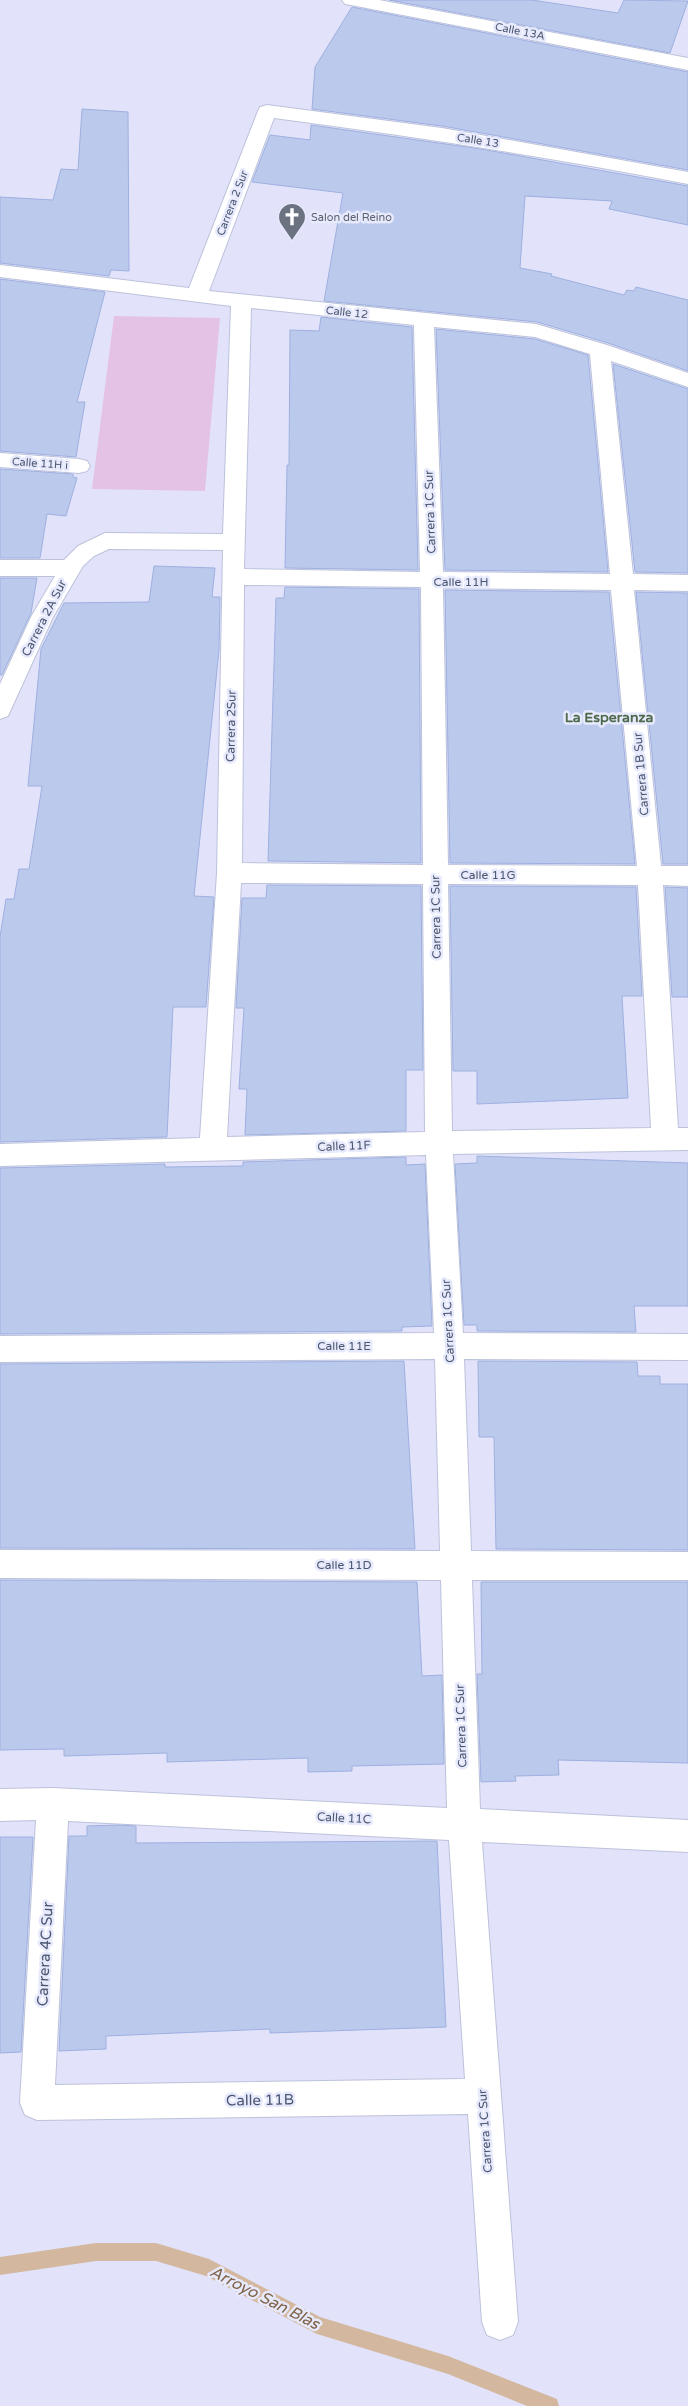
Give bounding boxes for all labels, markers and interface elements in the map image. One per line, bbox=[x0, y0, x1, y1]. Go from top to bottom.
street label: Calle 13A bbox=[494, 20, 546, 43]
street label: Calle 13 bbox=[456, 131, 500, 150]
street label: Carrera 2 Sur bbox=[214, 168, 251, 238]
church icon: Salon del Reino bbox=[277, 202, 307, 241]
place label: Salon del Reino bbox=[311, 211, 392, 224]
street label: Calle 12 bbox=[325, 304, 369, 321]
street label: Calle 11H i bbox=[12, 455, 68, 472]
street label: Carrera 1C Sur bbox=[422, 470, 438, 554]
street label: Calle 11H bbox=[433, 575, 489, 589]
street label: Carrera 2A Sur bbox=[19, 577, 70, 659]
street label: Carrera 2Sur bbox=[223, 689, 239, 762]
district label: La Esperanza bbox=[565, 709, 653, 726]
street label: Carrera 1B Sur bbox=[630, 731, 652, 816]
street label: Calle 11G bbox=[460, 868, 516, 882]
street label: Carrera 1C Sur bbox=[428, 875, 444, 959]
street label: Calle 11F bbox=[317, 1138, 371, 1154]
street label: Carrera 1C Sur bbox=[439, 1279, 457, 1363]
street label: Calle 11E bbox=[317, 1339, 371, 1353]
street label: Calle 11D bbox=[316, 1558, 372, 1572]
street label: Carrera 1C Sur bbox=[453, 1684, 469, 1768]
street label: Calle 11C bbox=[316, 1810, 372, 1826]
street label: Carrera 4C Sur bbox=[33, 1901, 57, 2007]
street label: Carrera 1C Sur bbox=[475, 2088, 495, 2173]
street label: Calle 11B bbox=[226, 2090, 294, 2110]
water label: Arroyo San Blas bbox=[206, 2262, 324, 2335]

